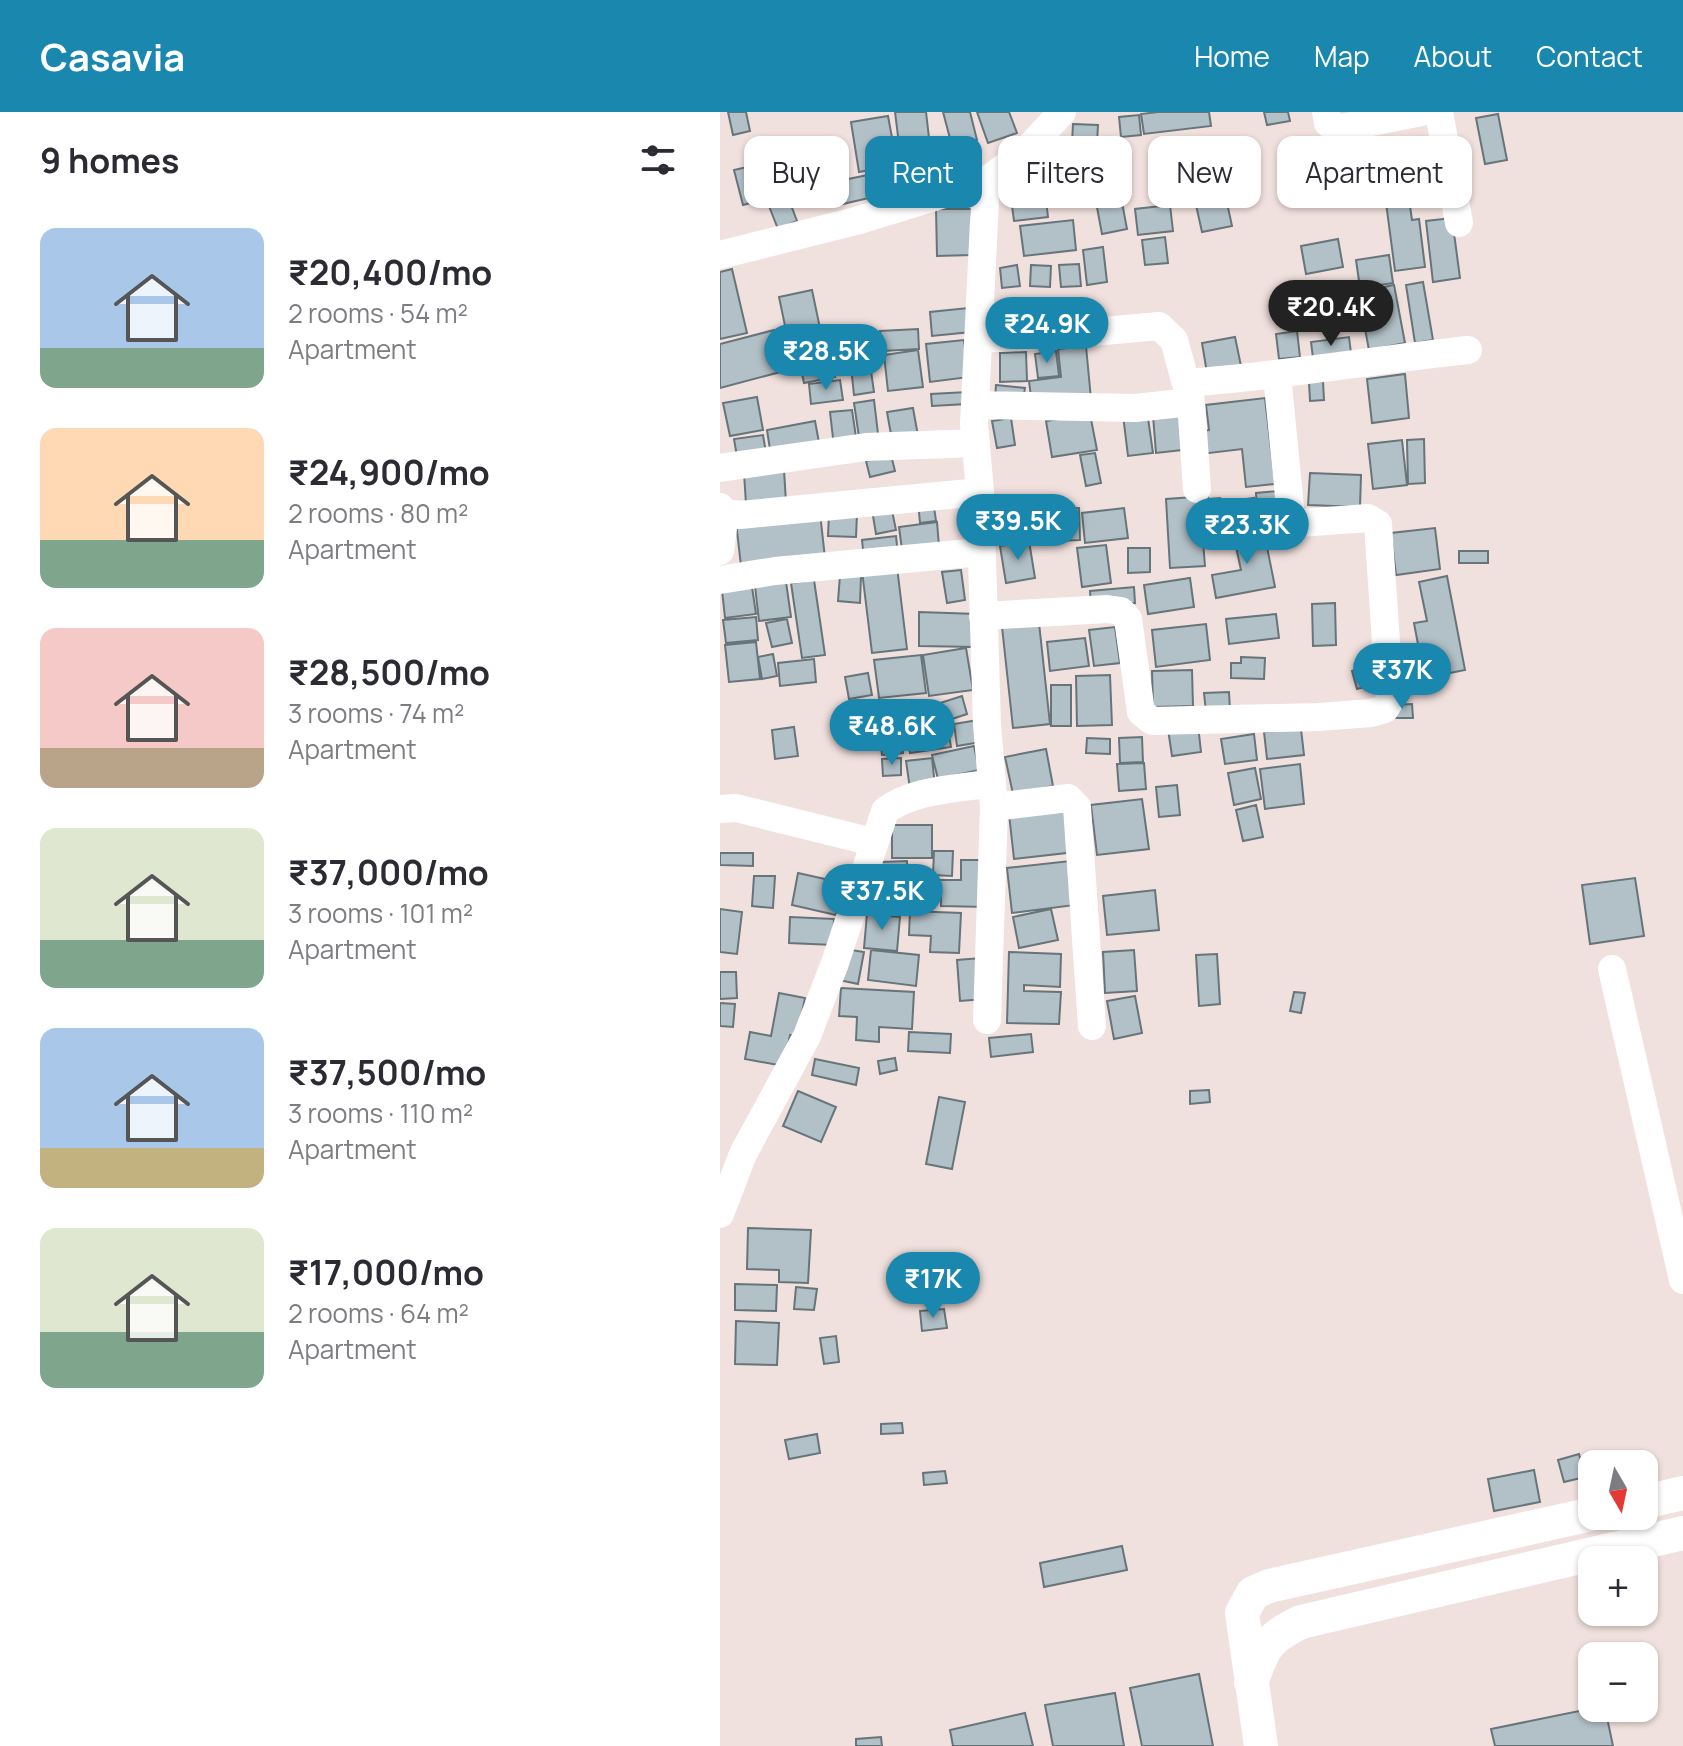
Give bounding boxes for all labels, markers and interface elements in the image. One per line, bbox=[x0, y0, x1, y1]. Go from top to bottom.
text: Casavia bbox=[40, 30, 185, 82]
text: Home bbox=[1194, 37, 1270, 75]
text: Map bbox=[1314, 37, 1370, 75]
text: About bbox=[1414, 37, 1492, 75]
text: Contact bbox=[1536, 37, 1643, 75]
chip: Buy bbox=[744, 136, 849, 208]
chip: Rent bbox=[865, 136, 982, 208]
chip: Filters bbox=[998, 136, 1132, 208]
chip: New bbox=[1148, 136, 1261, 208]
chip: Apartment bbox=[1277, 136, 1472, 208]
text: 9 homes bbox=[40, 137, 179, 183]
icon: filters bbox=[636, 138, 680, 182]
text: ₹20,400/mo bbox=[288, 249, 492, 295]
icon: home bbox=[104, 260, 200, 356]
pin: ₹20.4K bbox=[1266, 280, 1396, 348]
text: ₹20.4K bbox=[1286, 288, 1376, 324]
text: 2 rooms · 54 m² bbox=[288, 295, 468, 331]
pin: ₹24.9K bbox=[982, 297, 1112, 365]
text: ₹24.9K bbox=[1003, 305, 1091, 341]
pin: ₹28.5K bbox=[761, 324, 891, 392]
text: Apartment bbox=[288, 331, 417, 367]
text: ₹28.5K bbox=[782, 332, 870, 368]
text: ₹24,900/mo bbox=[288, 449, 490, 495]
icon: home bbox=[104, 460, 200, 556]
pin: ₹39.5K bbox=[953, 494, 1083, 562]
text: 2 rooms · 80 m² bbox=[288, 495, 468, 531]
pin: ₹23.3K bbox=[1182, 498, 1312, 566]
text: ₹39.5K bbox=[974, 502, 1062, 538]
text: ₹23.3K bbox=[1204, 506, 1290, 542]
text: Apartment bbox=[288, 531, 417, 567]
pin: ₹37K bbox=[1355, 643, 1449, 711]
text: ₹28,500/mo bbox=[288, 649, 490, 695]
text: ₹37K bbox=[1371, 651, 1433, 687]
icon: home bbox=[104, 660, 200, 756]
text: 3 rooms · 74 m² bbox=[288, 695, 464, 731]
pin: ₹48.6K bbox=[827, 699, 957, 767]
text: ₹48.6K bbox=[848, 707, 936, 743]
text: Apartment bbox=[288, 731, 417, 767]
text: ₹37,000/mo bbox=[288, 849, 489, 895]
icon: home bbox=[104, 860, 200, 956]
pin: ₹37.5K bbox=[817, 864, 947, 932]
text: ₹37.5K bbox=[840, 872, 924, 908]
text: 3 rooms · 101 m² bbox=[288, 895, 473, 931]
text: Apartment bbox=[288, 931, 417, 967]
text: ₹37,500/mo bbox=[288, 1049, 486, 1095]
icon: home bbox=[104, 1060, 200, 1156]
text: 3 rooms · 110 m² bbox=[288, 1095, 473, 1131]
text: Apartment bbox=[288, 1131, 417, 1167]
text: ₹17,000/mo bbox=[288, 1249, 484, 1295]
pin: ₹17K bbox=[886, 1252, 980, 1320]
icon: home bbox=[104, 1260, 200, 1356]
text: ₹17K bbox=[904, 1260, 962, 1296]
text: 2 rooms · 64 m² bbox=[288, 1295, 469, 1331]
text: Apartment bbox=[288, 1331, 417, 1367]
north arrow bbox=[1578, 1450, 1658, 1530]
map controls bbox=[1578, 1450, 1658, 1722]
button: + bbox=[1578, 1546, 1658, 1626]
button: − bbox=[1578, 1642, 1658, 1722]

